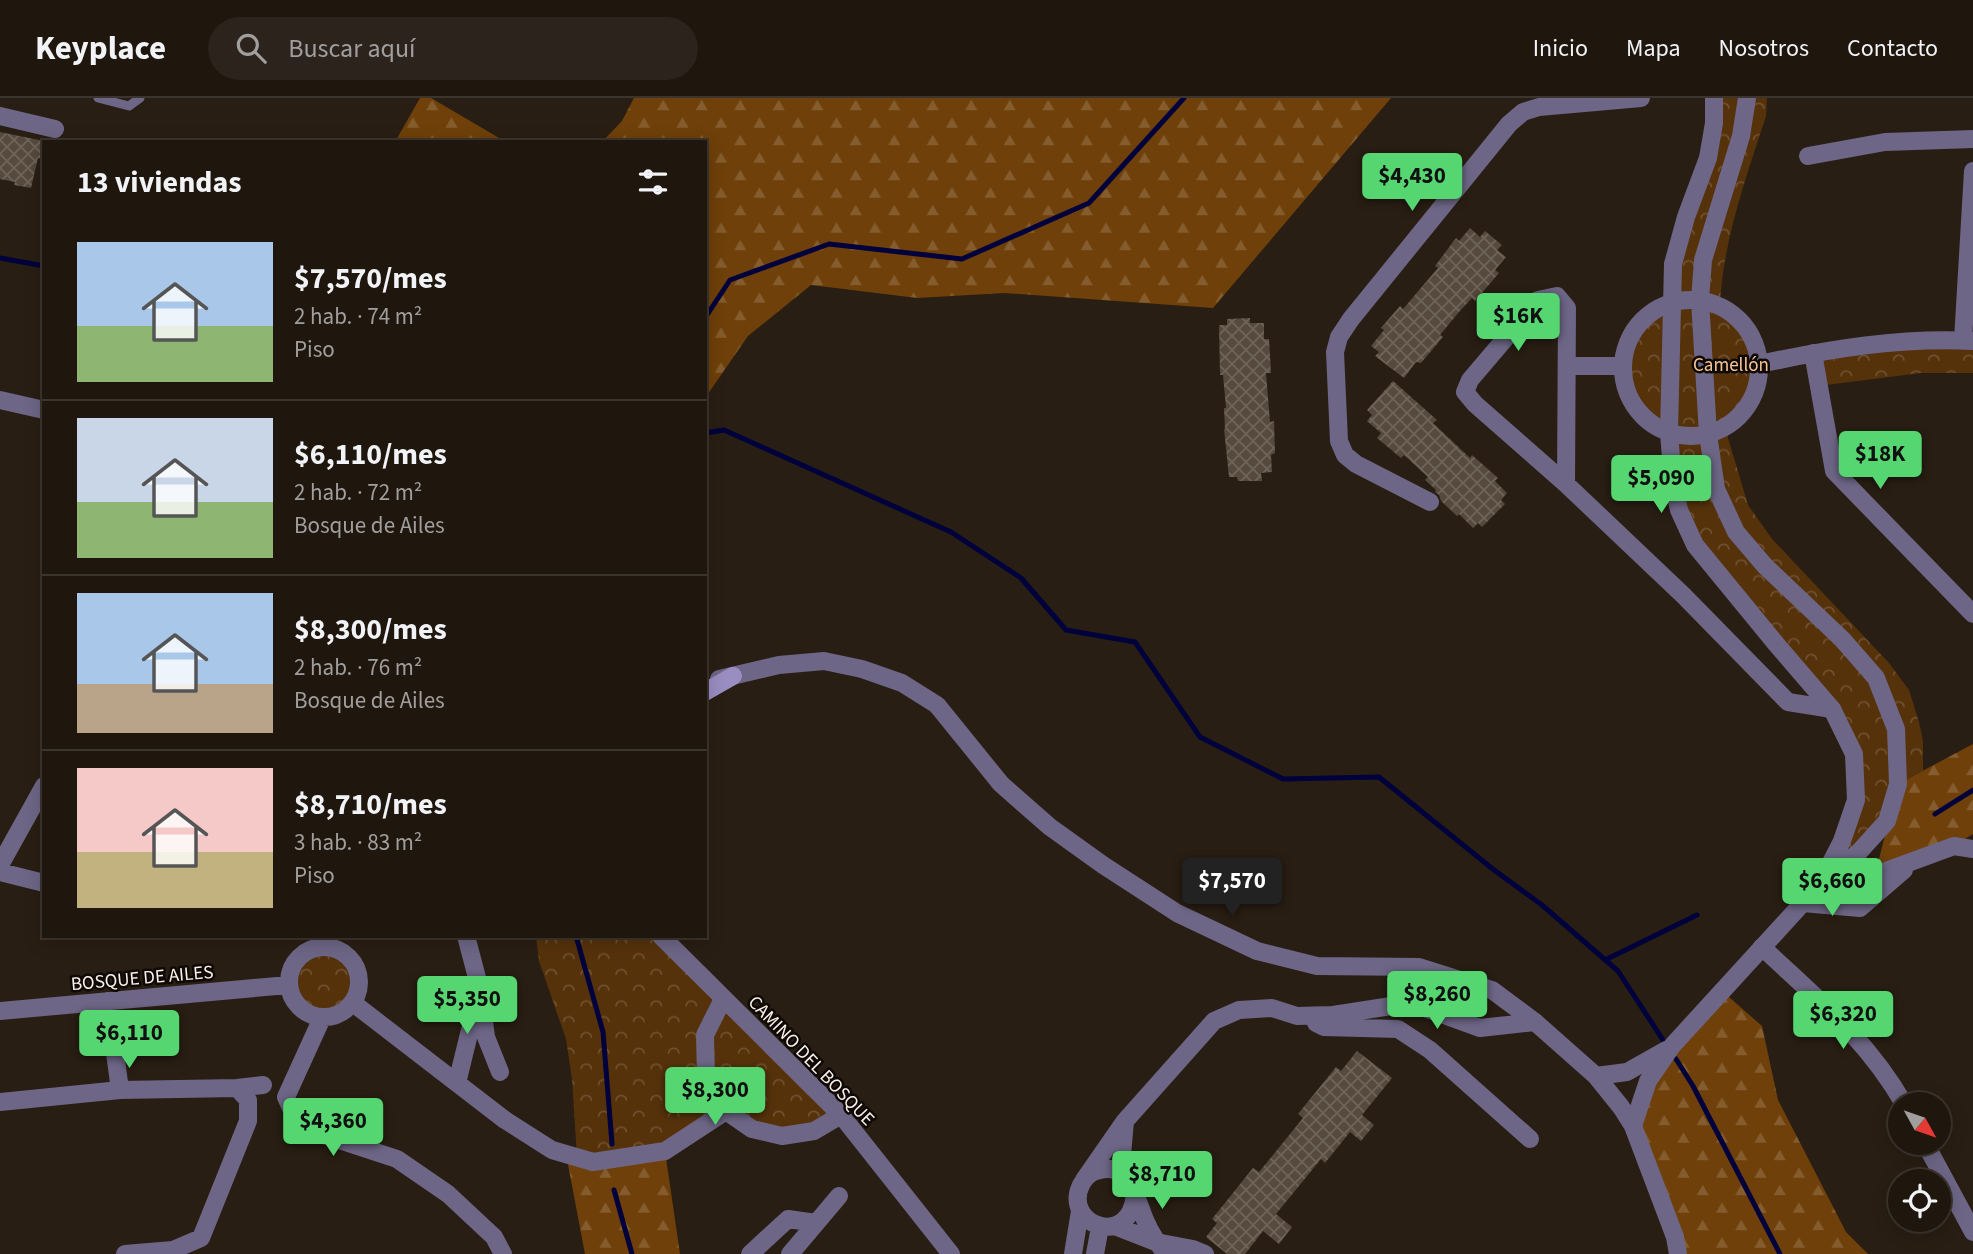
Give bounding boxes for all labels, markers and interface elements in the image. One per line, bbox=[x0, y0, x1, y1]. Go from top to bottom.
search box bbox=[208, 17, 698, 80]
text: Keyplace bbox=[35, 25, 166, 72]
icon: search bbox=[232, 29, 270, 67]
text: Buscar aquí bbox=[288, 30, 416, 67]
text: Inicio bbox=[1533, 31, 1588, 66]
text: Mapa bbox=[1626, 31, 1681, 66]
text: Nosotros bbox=[1719, 31, 1809, 66]
text: Contacto bbox=[1847, 31, 1938, 66]
pin: $4,430 bbox=[1355, 153, 1469, 213]
text: $4,430 bbox=[1378, 159, 1446, 192]
text: 13 viviendas bbox=[77, 161, 242, 204]
icon: filters bbox=[634, 163, 672, 201]
text: $7,570/mes bbox=[294, 257, 447, 300]
icon: home bbox=[133, 270, 217, 354]
pin: $16K bbox=[1477, 294, 1559, 353]
text: $16K bbox=[1493, 299, 1543, 332]
text: 2 hab. · 74 m² bbox=[294, 300, 422, 333]
text: Piso bbox=[294, 333, 335, 366]
park label: Camellón bbox=[1693, 352, 1769, 379]
pin: $18K bbox=[1839, 432, 1921, 491]
text: $6,110/mes bbox=[294, 433, 447, 476]
text: $18K bbox=[1855, 437, 1905, 470]
icon: home bbox=[133, 446, 217, 530]
pin: $5,090 bbox=[1604, 456, 1718, 515]
text: $5,090 bbox=[1627, 461, 1695, 494]
text: 2 hab. · 72 m² bbox=[294, 476, 422, 509]
text: Bosque de Ailes bbox=[294, 509, 445, 542]
text: $8,300/mes bbox=[294, 608, 447, 651]
icon: home bbox=[133, 621, 217, 705]
text: 2 hab. · 76 m² bbox=[294, 651, 422, 684]
text: Bosque de Ailes bbox=[294, 684, 445, 717]
text: $8,710/mes bbox=[294, 783, 447, 826]
icon: home bbox=[133, 796, 217, 880]
text: 3 hab. · 83 m² bbox=[294, 826, 422, 859]
pin: $7,570 bbox=[1175, 858, 1289, 918]
pin: $6,660 bbox=[1775, 858, 1889, 918]
text: Piso bbox=[294, 859, 335, 892]
text: $7,570 bbox=[1198, 864, 1266, 897]
text: $6,660 bbox=[1798, 864, 1866, 897]
street label: BOSQUE DE AILES bbox=[70, 959, 214, 998]
pin: $8,260 bbox=[1380, 972, 1494, 1031]
pin: $5,350 bbox=[410, 976, 524, 1036]
text: $8,260 bbox=[1403, 977, 1471, 1010]
text: $5,350 bbox=[433, 982, 501, 1015]
street label: CAMINO DEL BOSQUE bbox=[741, 990, 880, 1132]
pin: $6,320 bbox=[1786, 992, 1900, 1051]
text: $6,320 bbox=[1809, 997, 1877, 1030]
pin: $6,110 bbox=[72, 1010, 186, 1070]
text: $6,110 bbox=[95, 1016, 163, 1049]
pin: $8,300 bbox=[658, 1068, 772, 1127]
text: $8,300 bbox=[681, 1073, 749, 1106]
north arrow bbox=[1888, 1092, 1951, 1155]
map controls bbox=[1888, 1092, 1951, 1232]
pin: $4,360 bbox=[276, 1098, 390, 1158]
text: $4,360 bbox=[299, 1104, 367, 1137]
pin: $8,710 bbox=[1105, 1152, 1219, 1211]
text: $8,710 bbox=[1128, 1157, 1196, 1190]
button: locate bbox=[1888, 1169, 1951, 1232]

